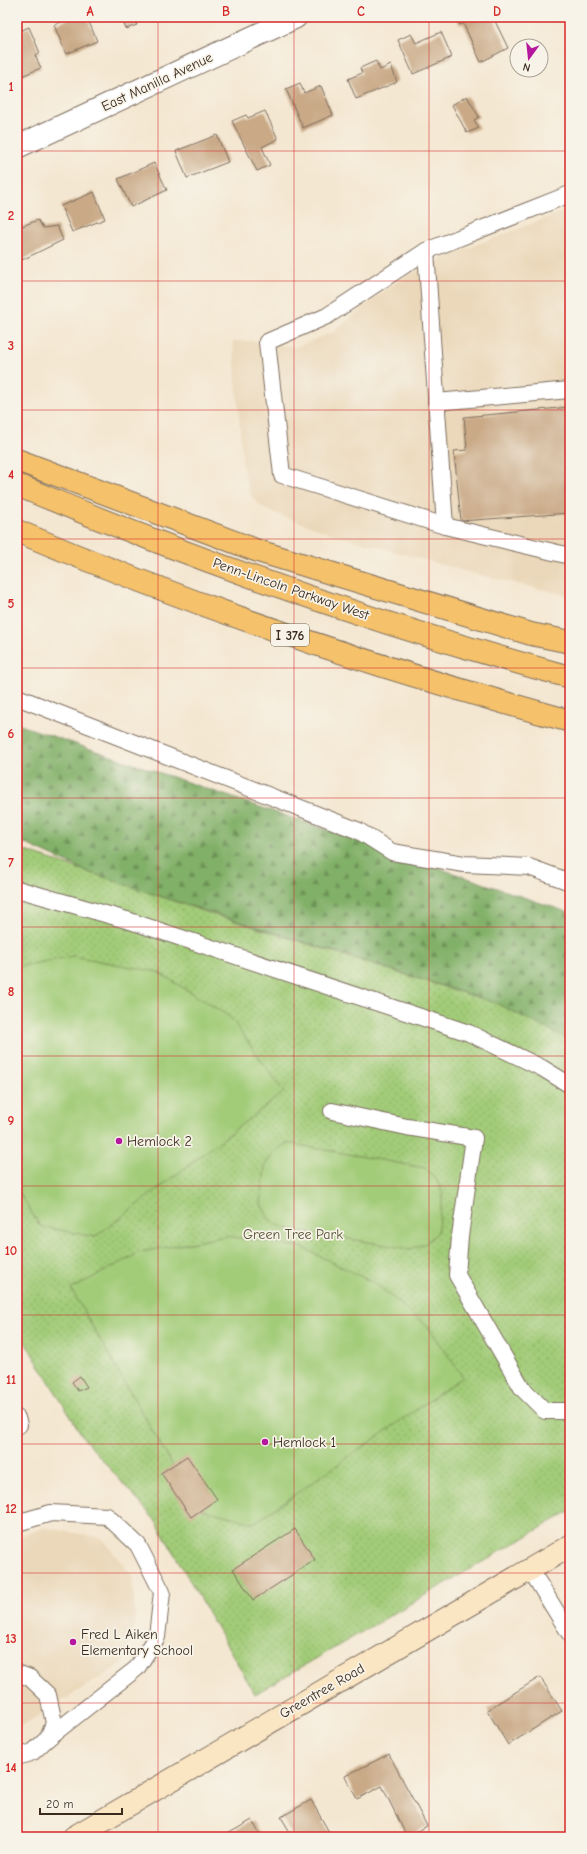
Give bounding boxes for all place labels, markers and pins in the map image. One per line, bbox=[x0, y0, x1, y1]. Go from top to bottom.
place label: Hemlock 2 bbox=[127, 1133, 192, 1150]
marker: Hemlock 2 bbox=[114, 1136, 124, 1146]
place label: Hemlock 1 bbox=[273, 1434, 336, 1451]
marker: Hemlock 1 bbox=[260, 1437, 270, 1447]
place label: Fred L Aiken Elementary School bbox=[81, 1626, 193, 1659]
marker: Fred L Aiken Elementary School bbox=[68, 1637, 78, 1647]

